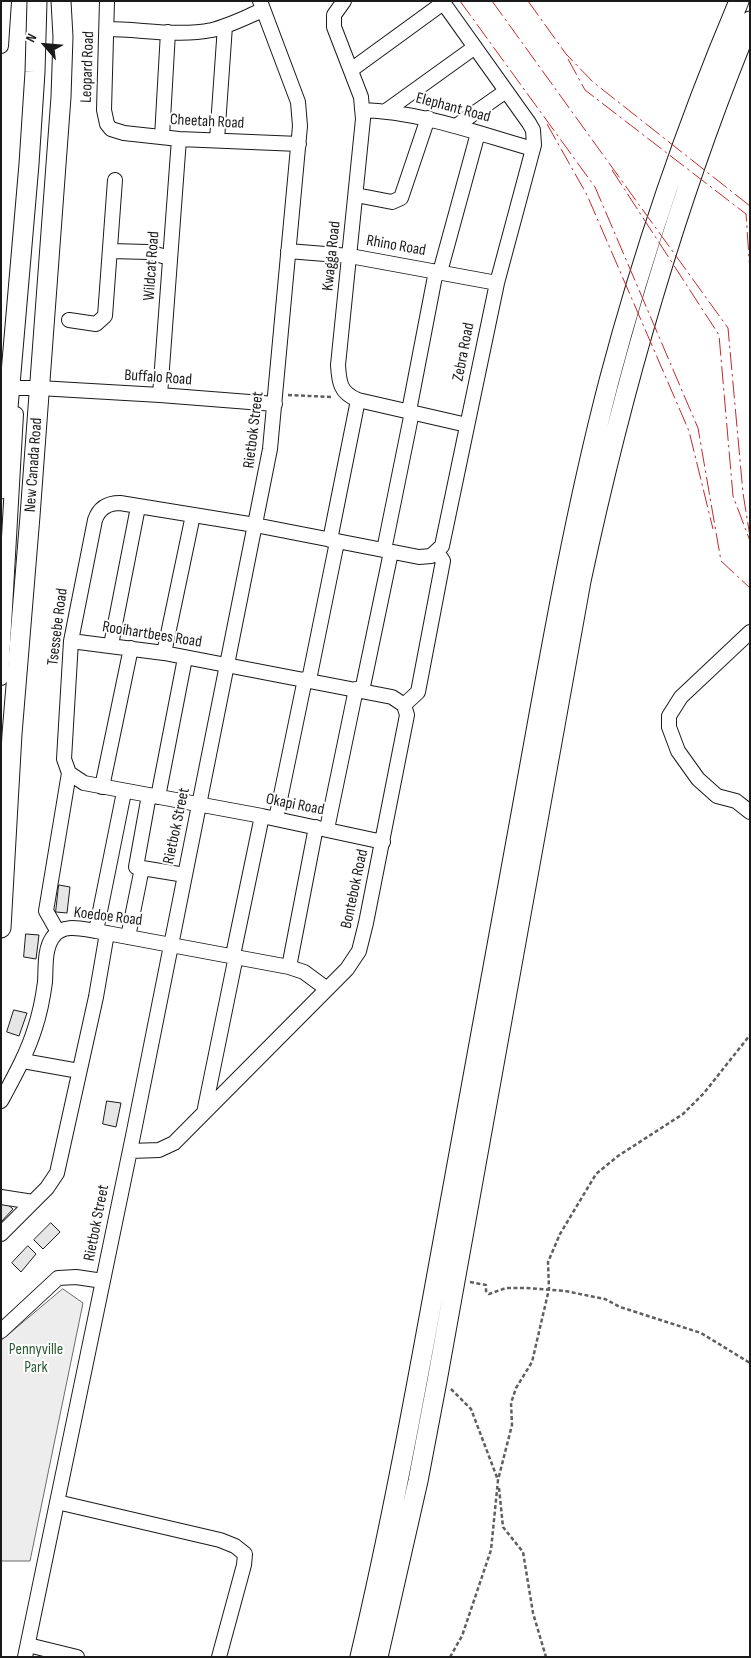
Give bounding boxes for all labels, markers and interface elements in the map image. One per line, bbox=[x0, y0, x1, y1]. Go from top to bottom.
north arrow bbox=[20, 20, 70, 70]
text: N bbox=[22, 31, 40, 45]
street label: Leopard Road bbox=[77, 31, 99, 103]
street label: Elephant Road bbox=[413, 89, 493, 127]
street label: Cheetah Road bbox=[169, 110, 245, 134]
street label: Kwagga Road bbox=[319, 220, 345, 292]
street label: Wildcat Road bbox=[140, 231, 164, 301]
street label: Rhino Road bbox=[365, 231, 427, 261]
street label: Zebra Road bbox=[449, 321, 479, 383]
street label: Buffalo Road bbox=[124, 366, 192, 390]
street label: Rietbok Street bbox=[240, 390, 268, 470]
street label: New Canada Road bbox=[21, 417, 47, 513]
street label: Tsessebe Road bbox=[44, 587, 72, 667]
street label: Rooihartbees Road bbox=[101, 618, 203, 652]
street label: Rietbok Street bbox=[160, 786, 194, 866]
street label: Okapi Road bbox=[264, 790, 326, 820]
street label: Bontebok Road bbox=[337, 848, 373, 930]
street label: Koedoe Road bbox=[73, 903, 143, 931]
street label: Rietbok Street bbox=[80, 1183, 114, 1263]
park label: Pennyville Park bbox=[9, 1340, 63, 1378]

